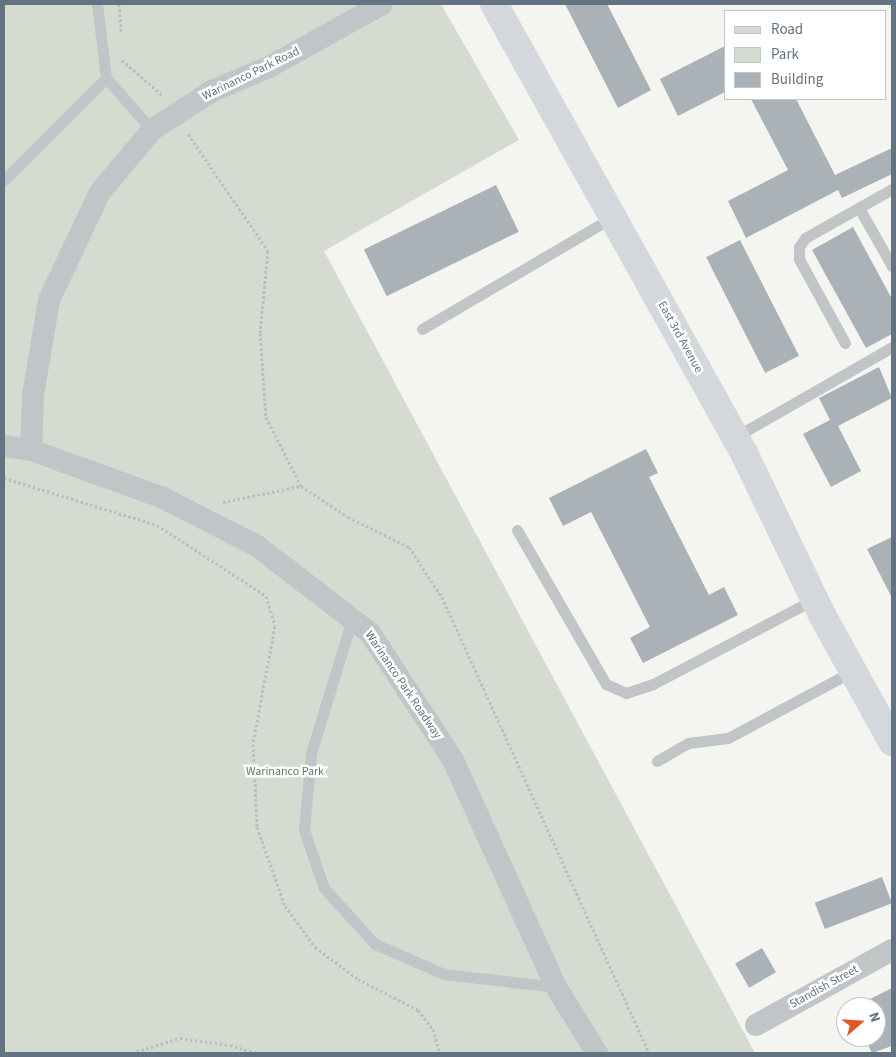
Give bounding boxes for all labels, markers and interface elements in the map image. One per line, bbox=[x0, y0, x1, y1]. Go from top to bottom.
legend bbox=[724, 10, 886, 100]
text: Road bbox=[771, 19, 803, 40]
street label: Warinanco Park Road bbox=[200, 44, 302, 104]
text: Park bbox=[771, 44, 799, 65]
text: Building bbox=[771, 69, 823, 90]
street label: East 3rd Avenue bbox=[654, 299, 706, 375]
street label: Warinanco Park Roadway bbox=[362, 629, 444, 741]
park label: Warinanco Park bbox=[246, 765, 324, 779]
street label: Standish Street bbox=[787, 962, 861, 1012]
north arrow bbox=[836, 997, 886, 1047]
text: N bbox=[863, 1010, 885, 1025]

